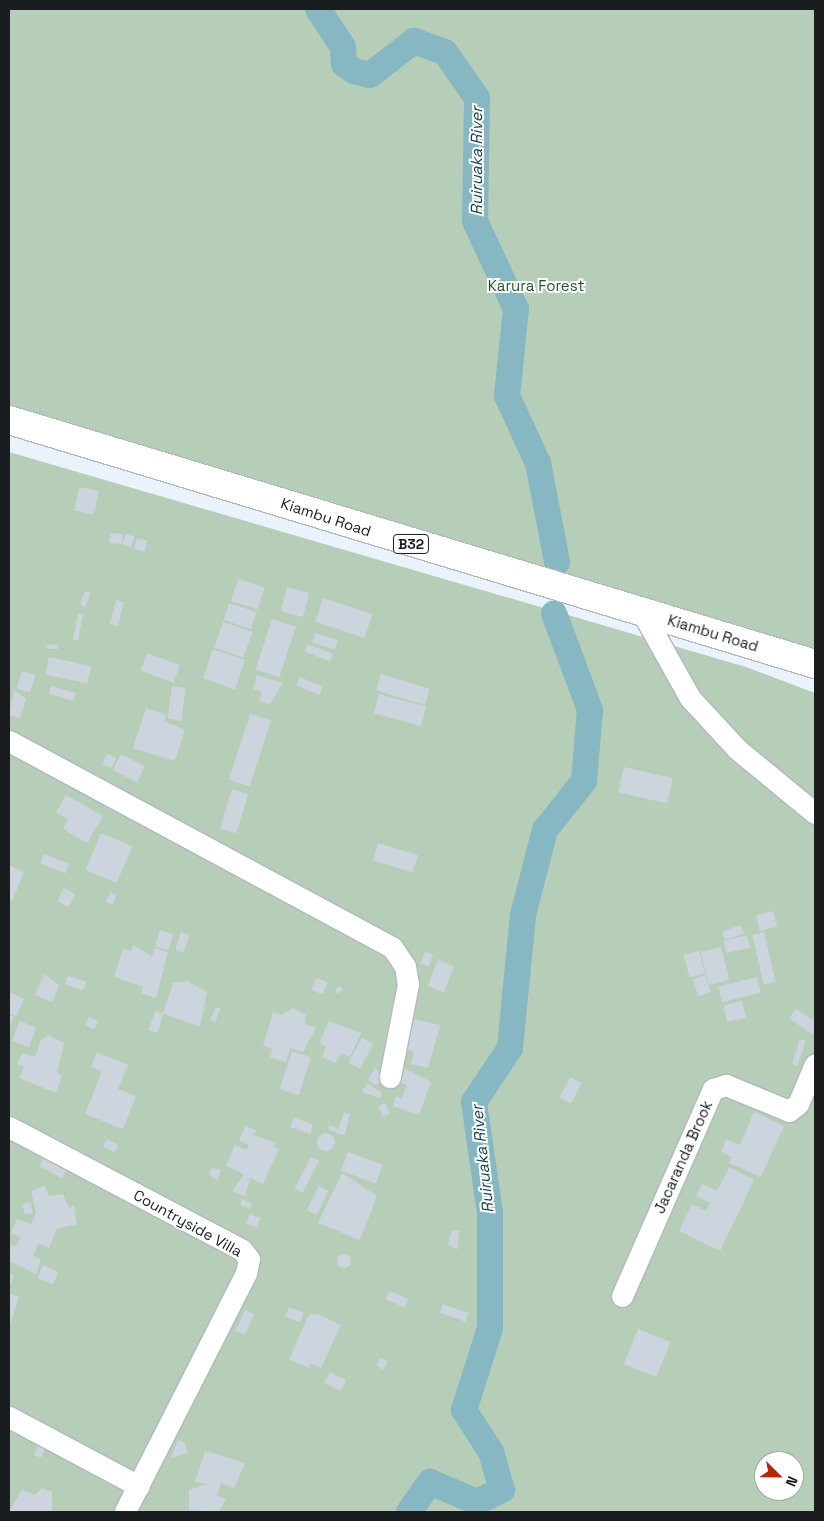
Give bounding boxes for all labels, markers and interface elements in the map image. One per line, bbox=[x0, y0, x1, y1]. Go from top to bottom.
water label: Ruiruaka River bbox=[467, 107, 487, 215]
park label: Karura Forest bbox=[488, 277, 584, 295]
street label: Kiambu Road bbox=[279, 494, 373, 540]
road number: B32 bbox=[392, 532, 430, 556]
street label: Kiambu Road bbox=[665, 611, 761, 655]
street label: Jacaranda Brook bbox=[650, 1098, 716, 1216]
water label: Ruiruaka River bbox=[468, 1104, 498, 1214]
street label: Countryside Villa bbox=[130, 1186, 246, 1260]
north arrow bbox=[754, 1451, 804, 1501]
text: N bbox=[782, 1474, 802, 1489]

